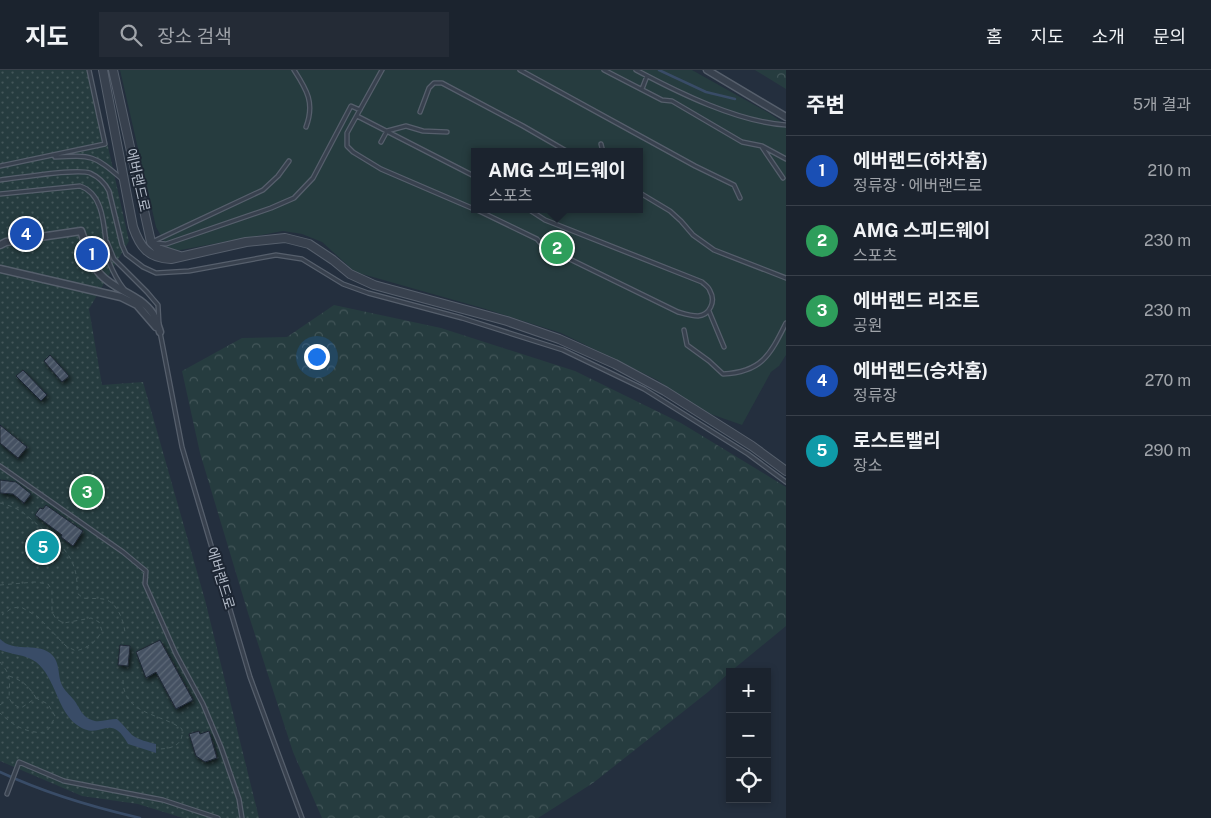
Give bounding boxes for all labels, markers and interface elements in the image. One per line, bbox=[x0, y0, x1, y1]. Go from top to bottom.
search box bbox=[99, 12, 449, 57]
icon: search bbox=[117, 21, 145, 49]
text: 지도 bbox=[25, 22, 69, 50]
text: 장소 검색 bbox=[157, 25, 232, 47]
text: 홈 bbox=[986, 26, 1003, 47]
text: 지도 bbox=[1031, 26, 1064, 47]
text: 소개 bbox=[1092, 26, 1125, 47]
text: 문의 bbox=[1153, 26, 1186, 47]
text: 주변 bbox=[806, 92, 845, 117]
text: 5개 결과 bbox=[1133, 95, 1191, 114]
street label: 에버랜드로 bbox=[123, 147, 153, 213]
popup bbox=[471, 148, 643, 213]
text: 에버랜드(하차홈) bbox=[853, 149, 988, 171]
text: AMG 스피드웨이 bbox=[488, 159, 626, 181]
text: 1 bbox=[819, 161, 825, 180]
text: 210 m bbox=[1147, 161, 1191, 180]
text: 정류장 · 에버랜드로 bbox=[853, 176, 982, 195]
text: 스포츠 bbox=[488, 186, 533, 205]
pin: 4 bbox=[10, 215, 42, 253]
text: AMG 스피드웨이 bbox=[853, 219, 990, 241]
pin: 2 bbox=[541, 229, 573, 267]
text: 2 bbox=[817, 231, 827, 250]
text: 230 m bbox=[1144, 231, 1191, 250]
pin: 1 bbox=[76, 235, 108, 273]
text: 스포츠 bbox=[853, 246, 897, 265]
text: 에버랜드 리조트 bbox=[853, 289, 980, 311]
text: 3 bbox=[817, 301, 827, 320]
text: 230 m bbox=[1144, 301, 1191, 320]
text: 공원 bbox=[853, 316, 882, 335]
your location bbox=[304, 344, 330, 370]
text: 에버랜드(승차홈) bbox=[853, 359, 988, 381]
text: 4 bbox=[817, 371, 827, 390]
text: 270 m bbox=[1145, 371, 1191, 390]
text: 정류장 bbox=[853, 386, 897, 405]
text: 로스트밸리 bbox=[853, 429, 940, 451]
text: 5 bbox=[817, 441, 827, 460]
text: 290 m bbox=[1144, 441, 1191, 460]
text: 장소 bbox=[853, 456, 882, 475]
pin: 3 bbox=[71, 473, 103, 511]
pin: 5 bbox=[27, 528, 59, 566]
street label: 에버랜드로 bbox=[204, 545, 238, 611]
map controls bbox=[726, 668, 771, 803]
button: + bbox=[726, 668, 771, 713]
button: − bbox=[726, 713, 771, 758]
button: locate bbox=[726, 758, 771, 803]

